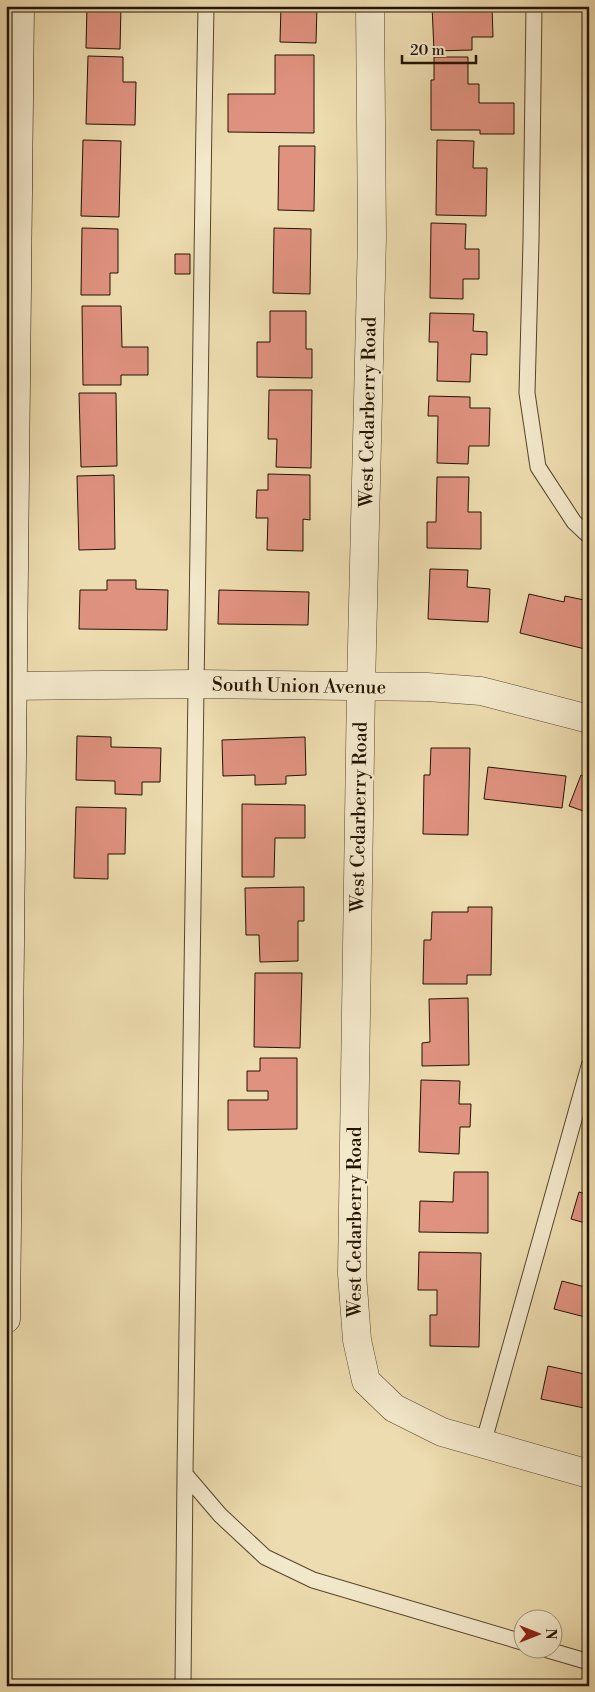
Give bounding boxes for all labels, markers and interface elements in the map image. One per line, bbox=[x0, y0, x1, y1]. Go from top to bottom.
scale bar bbox=[402, 32, 476, 64]
text: 20 m bbox=[410, 41, 445, 60]
street label: West Cedarberry Road bbox=[354, 316, 382, 509]
street label: South Union Avenue bbox=[212, 672, 386, 700]
street label: West Cedarberry Road bbox=[345, 721, 373, 914]
street label: West Cedarberry Road bbox=[343, 1126, 367, 1318]
north arrow bbox=[512, 1610, 562, 1660]
text: N bbox=[541, 1628, 559, 1640]

